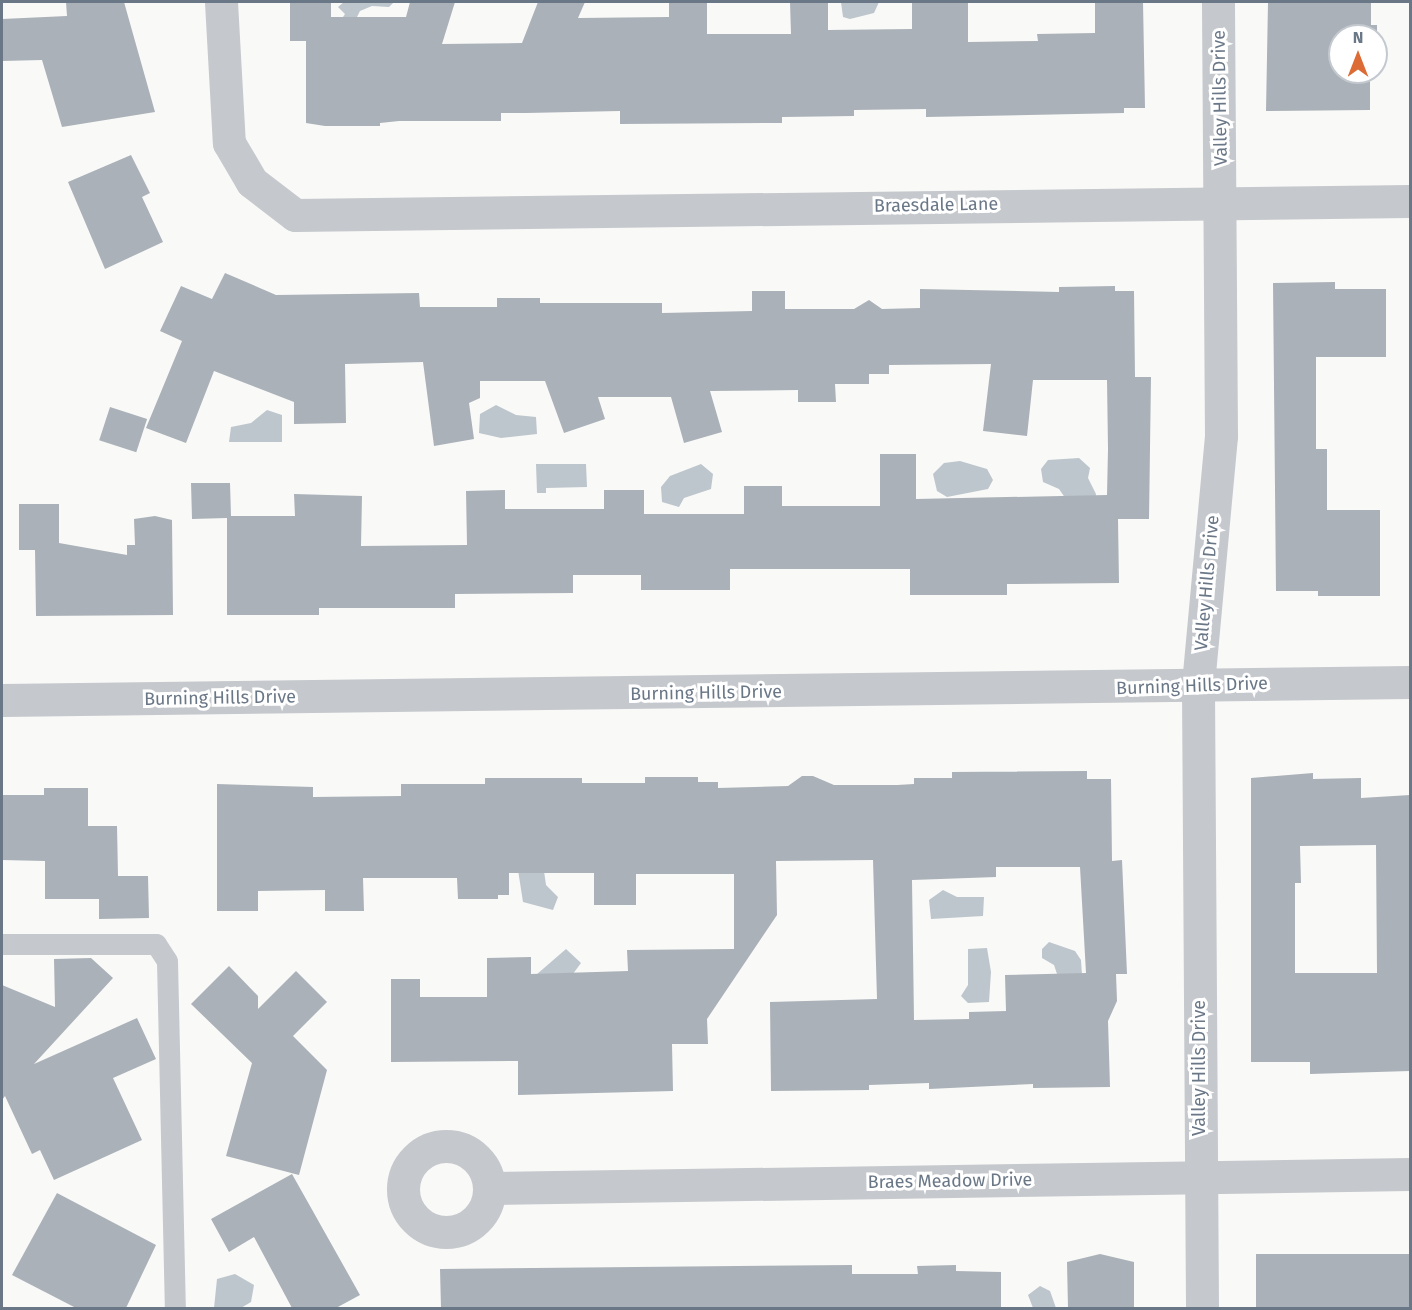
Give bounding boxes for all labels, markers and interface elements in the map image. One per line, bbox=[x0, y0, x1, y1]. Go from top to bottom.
north arrow bbox=[1328, 24, 1388, 84]
text: N bbox=[1353, 28, 1363, 47]
street label: Valley Hills Drive bbox=[1208, 30, 1232, 166]
street label: Braesdale Lane bbox=[874, 193, 998, 217]
street label: Valley Hills Drive bbox=[1190, 514, 1224, 652]
street label: Burning Hills Drive bbox=[1116, 673, 1268, 699]
street label: Burning Hills Drive bbox=[630, 681, 782, 705]
street label: Burning Hills Drive bbox=[144, 686, 296, 710]
street label: Valley Hills Drive bbox=[1188, 1000, 1210, 1136]
street label: Braes Meadow Drive bbox=[868, 1169, 1032, 1193]

